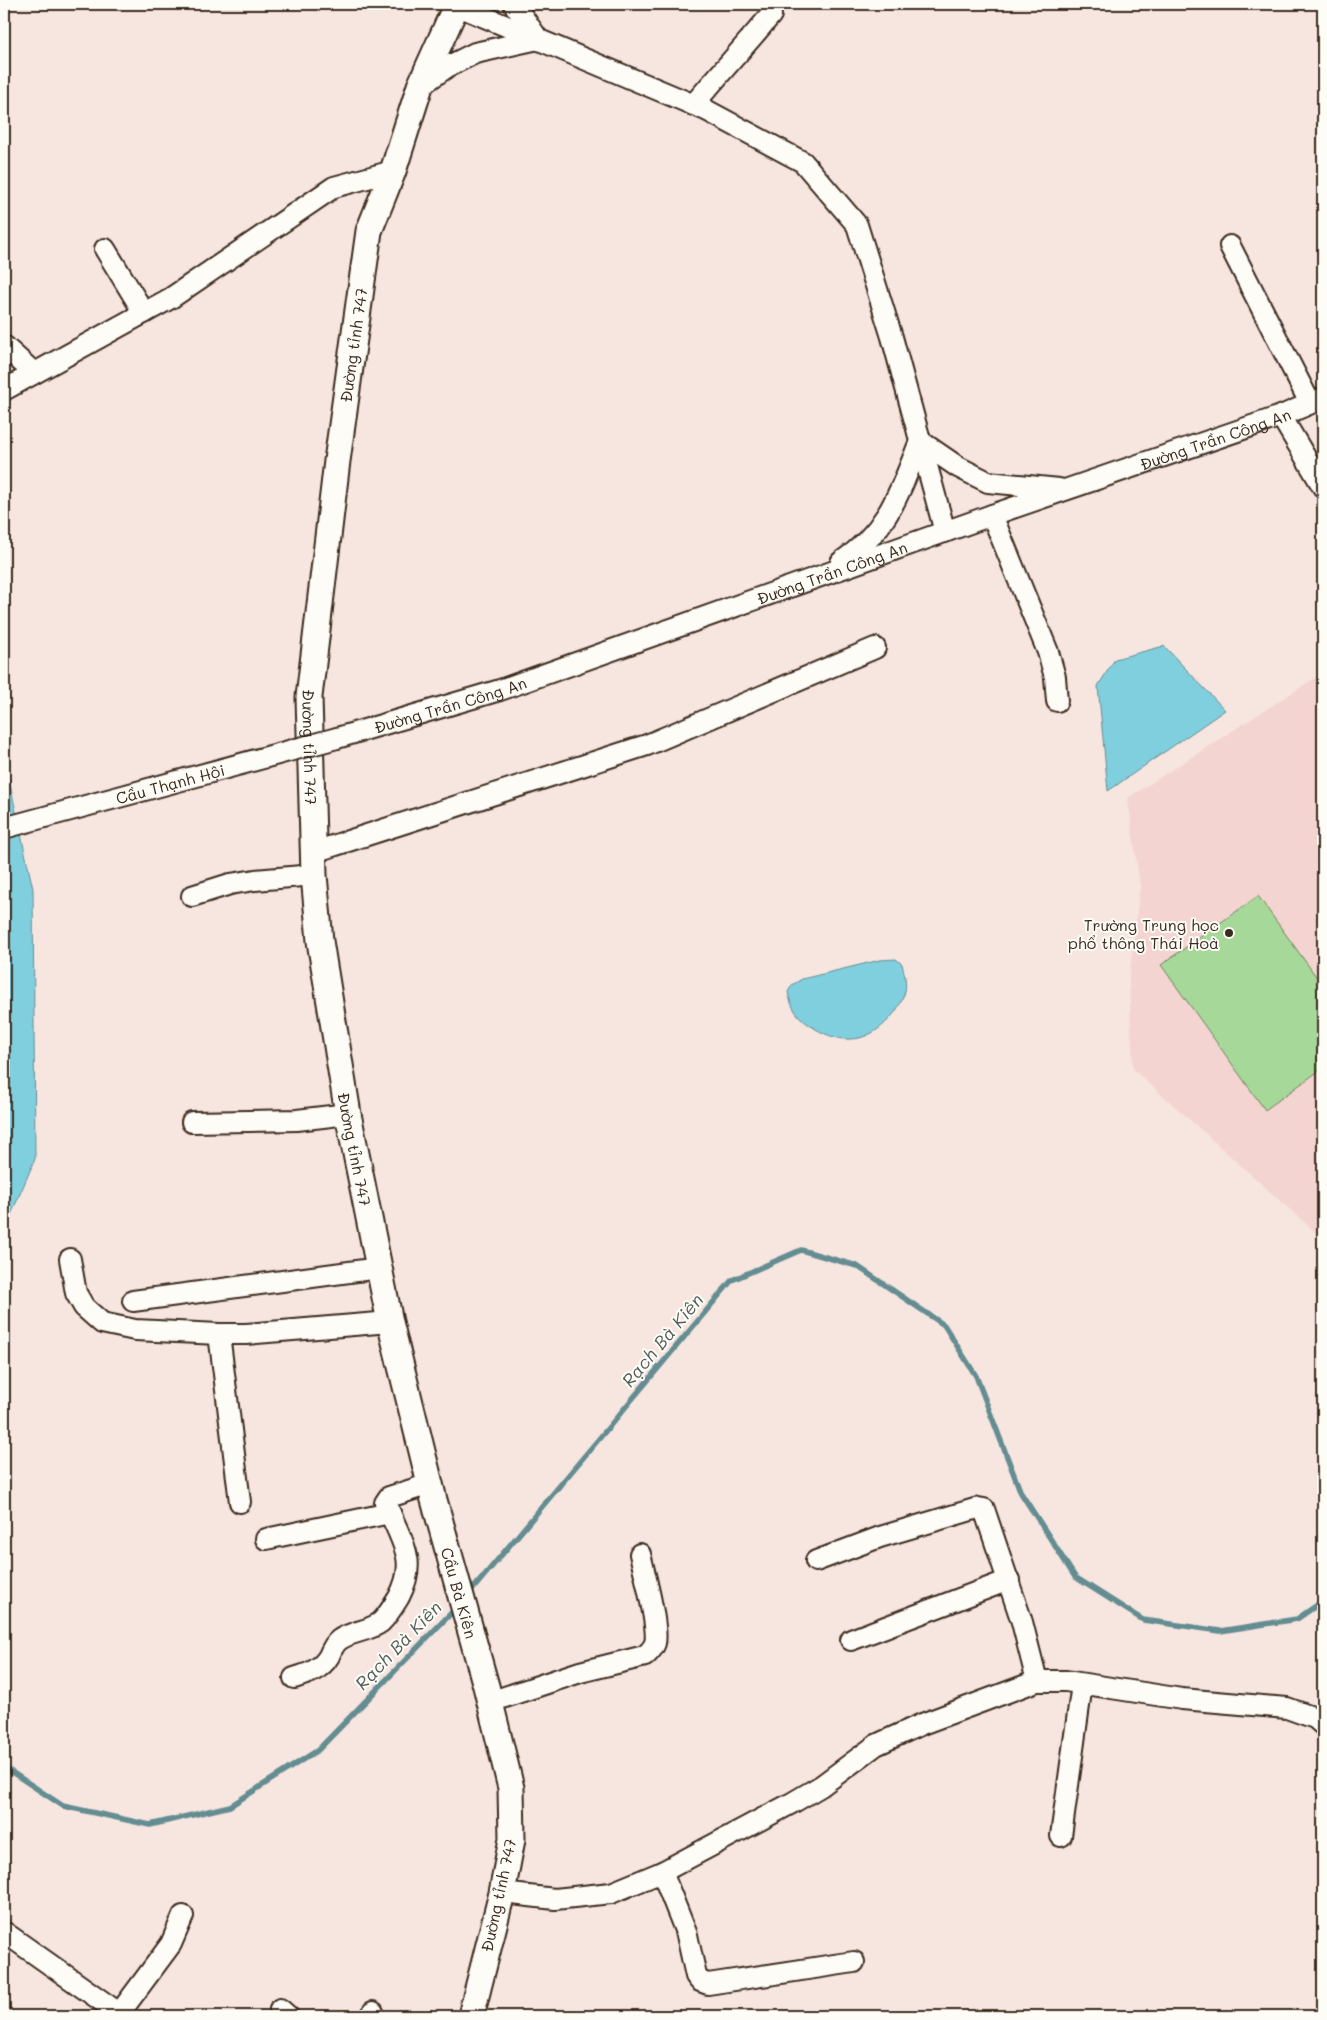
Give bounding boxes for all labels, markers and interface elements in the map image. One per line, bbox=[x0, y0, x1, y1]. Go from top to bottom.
street label: Đường tỉnh 747 bbox=[335, 286, 371, 404]
street label: Đường Trần Công An bbox=[1137, 403, 1294, 474]
street label: Đường Trần Công An bbox=[754, 536, 910, 608]
street label: Đường Trần Công An bbox=[371, 671, 529, 737]
street label: Đường tỉnh 747 bbox=[298, 688, 323, 805]
street label: Cầu Thạnh Hội bbox=[113, 758, 227, 808]
place label: Trường Trung học phổ thông Thái Hoà bbox=[1068, 914, 1219, 953]
marker: Trường Trung học phổ thông Thái Hoà bbox=[1223, 927, 1235, 939]
street label: Đường tỉnh 747 bbox=[334, 1091, 377, 1208]
water label: Rạch Bà Kiên bbox=[616, 1288, 708, 1392]
street label: Cầu Bà Kiên bbox=[437, 1545, 483, 1641]
water label: Rạch Bà Kiên bbox=[349, 1595, 447, 1695]
street label: Đường tỉnh 747 bbox=[476, 1836, 520, 1954]

